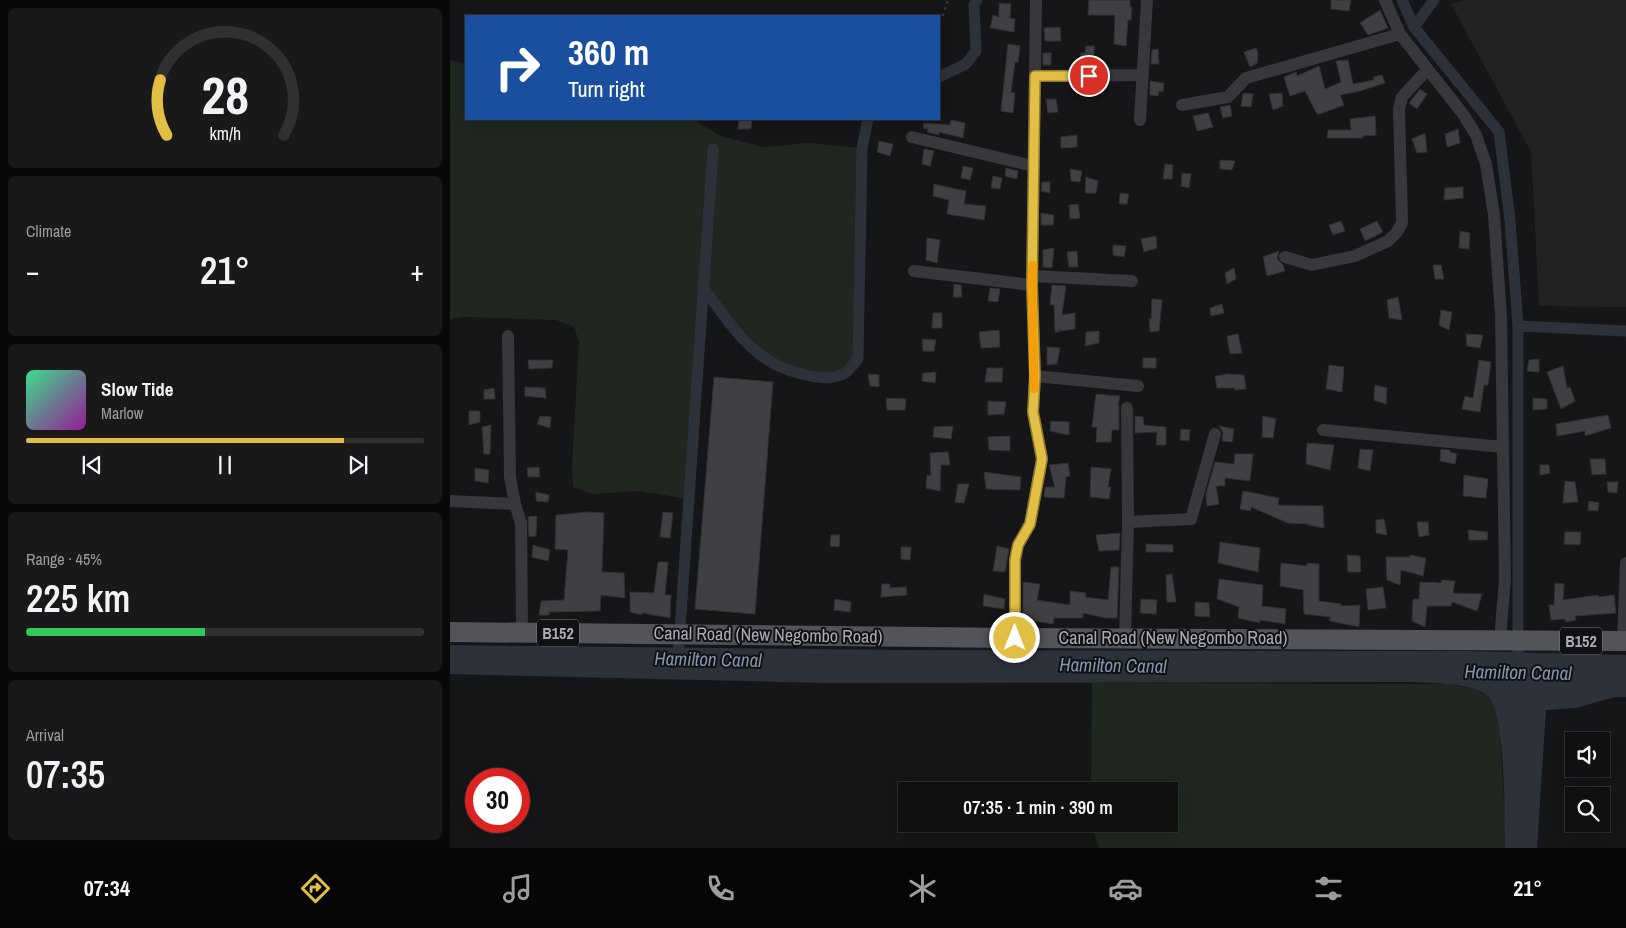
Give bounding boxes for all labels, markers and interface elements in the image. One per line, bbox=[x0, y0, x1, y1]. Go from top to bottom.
text: 360 m bbox=[568, 29, 649, 76]
icon: right bbox=[485, 35, 550, 100]
pin bbox=[1068, 55, 1110, 97]
text: 28 bbox=[201, 60, 249, 130]
icon: arrive bbox=[1075, 62, 1103, 90]
text: Turn right bbox=[568, 74, 645, 104]
text: km/h bbox=[209, 122, 241, 146]
text: Climate bbox=[26, 220, 71, 242]
text: 21° bbox=[200, 245, 250, 296]
text: − bbox=[26, 252, 39, 290]
text: + bbox=[411, 252, 424, 290]
text: Slow Tide bbox=[101, 376, 173, 402]
text: Marlow bbox=[101, 402, 143, 424]
icon: previous bbox=[78, 451, 106, 479]
icon: pause bbox=[211, 451, 239, 479]
icon: next bbox=[344, 451, 372, 479]
text: Range · 45% bbox=[26, 548, 102, 570]
text: 225 km bbox=[26, 573, 130, 624]
position arrow bbox=[988, 611, 1040, 663]
road number: B152 bbox=[537, 620, 579, 646]
street label: Canal Road (New Negombo Road) bbox=[653, 620, 883, 649]
street label: Canal Road (New Negombo Road) bbox=[1059, 625, 1288, 650]
road number: B152 bbox=[1560, 627, 1602, 654]
water label: Hamilton Canal bbox=[654, 645, 762, 673]
water label: Hamilton Canal bbox=[1059, 651, 1167, 679]
water label: Hamilton Canal bbox=[1464, 658, 1572, 686]
text: Arrival bbox=[26, 724, 64, 746]
map controls bbox=[1565, 732, 1610, 832]
button: sound bbox=[1565, 732, 1610, 777]
text: 07:35 bbox=[26, 749, 105, 800]
speed limit sign: 30 bbox=[465, 768, 530, 833]
button: search bbox=[1565, 787, 1610, 832]
text: 07:35 · 1 min · 390 m bbox=[963, 794, 1113, 820]
icon: directions bbox=[298, 871, 333, 906]
icon: music bbox=[500, 871, 535, 906]
icon: phone bbox=[703, 871, 738, 906]
icon: climate bbox=[905, 871, 940, 906]
icon: car bbox=[1108, 871, 1143, 906]
icon: filters bbox=[1311, 871, 1346, 906]
text: 07:34 bbox=[84, 873, 130, 903]
text: 21° bbox=[1513, 873, 1542, 903]

